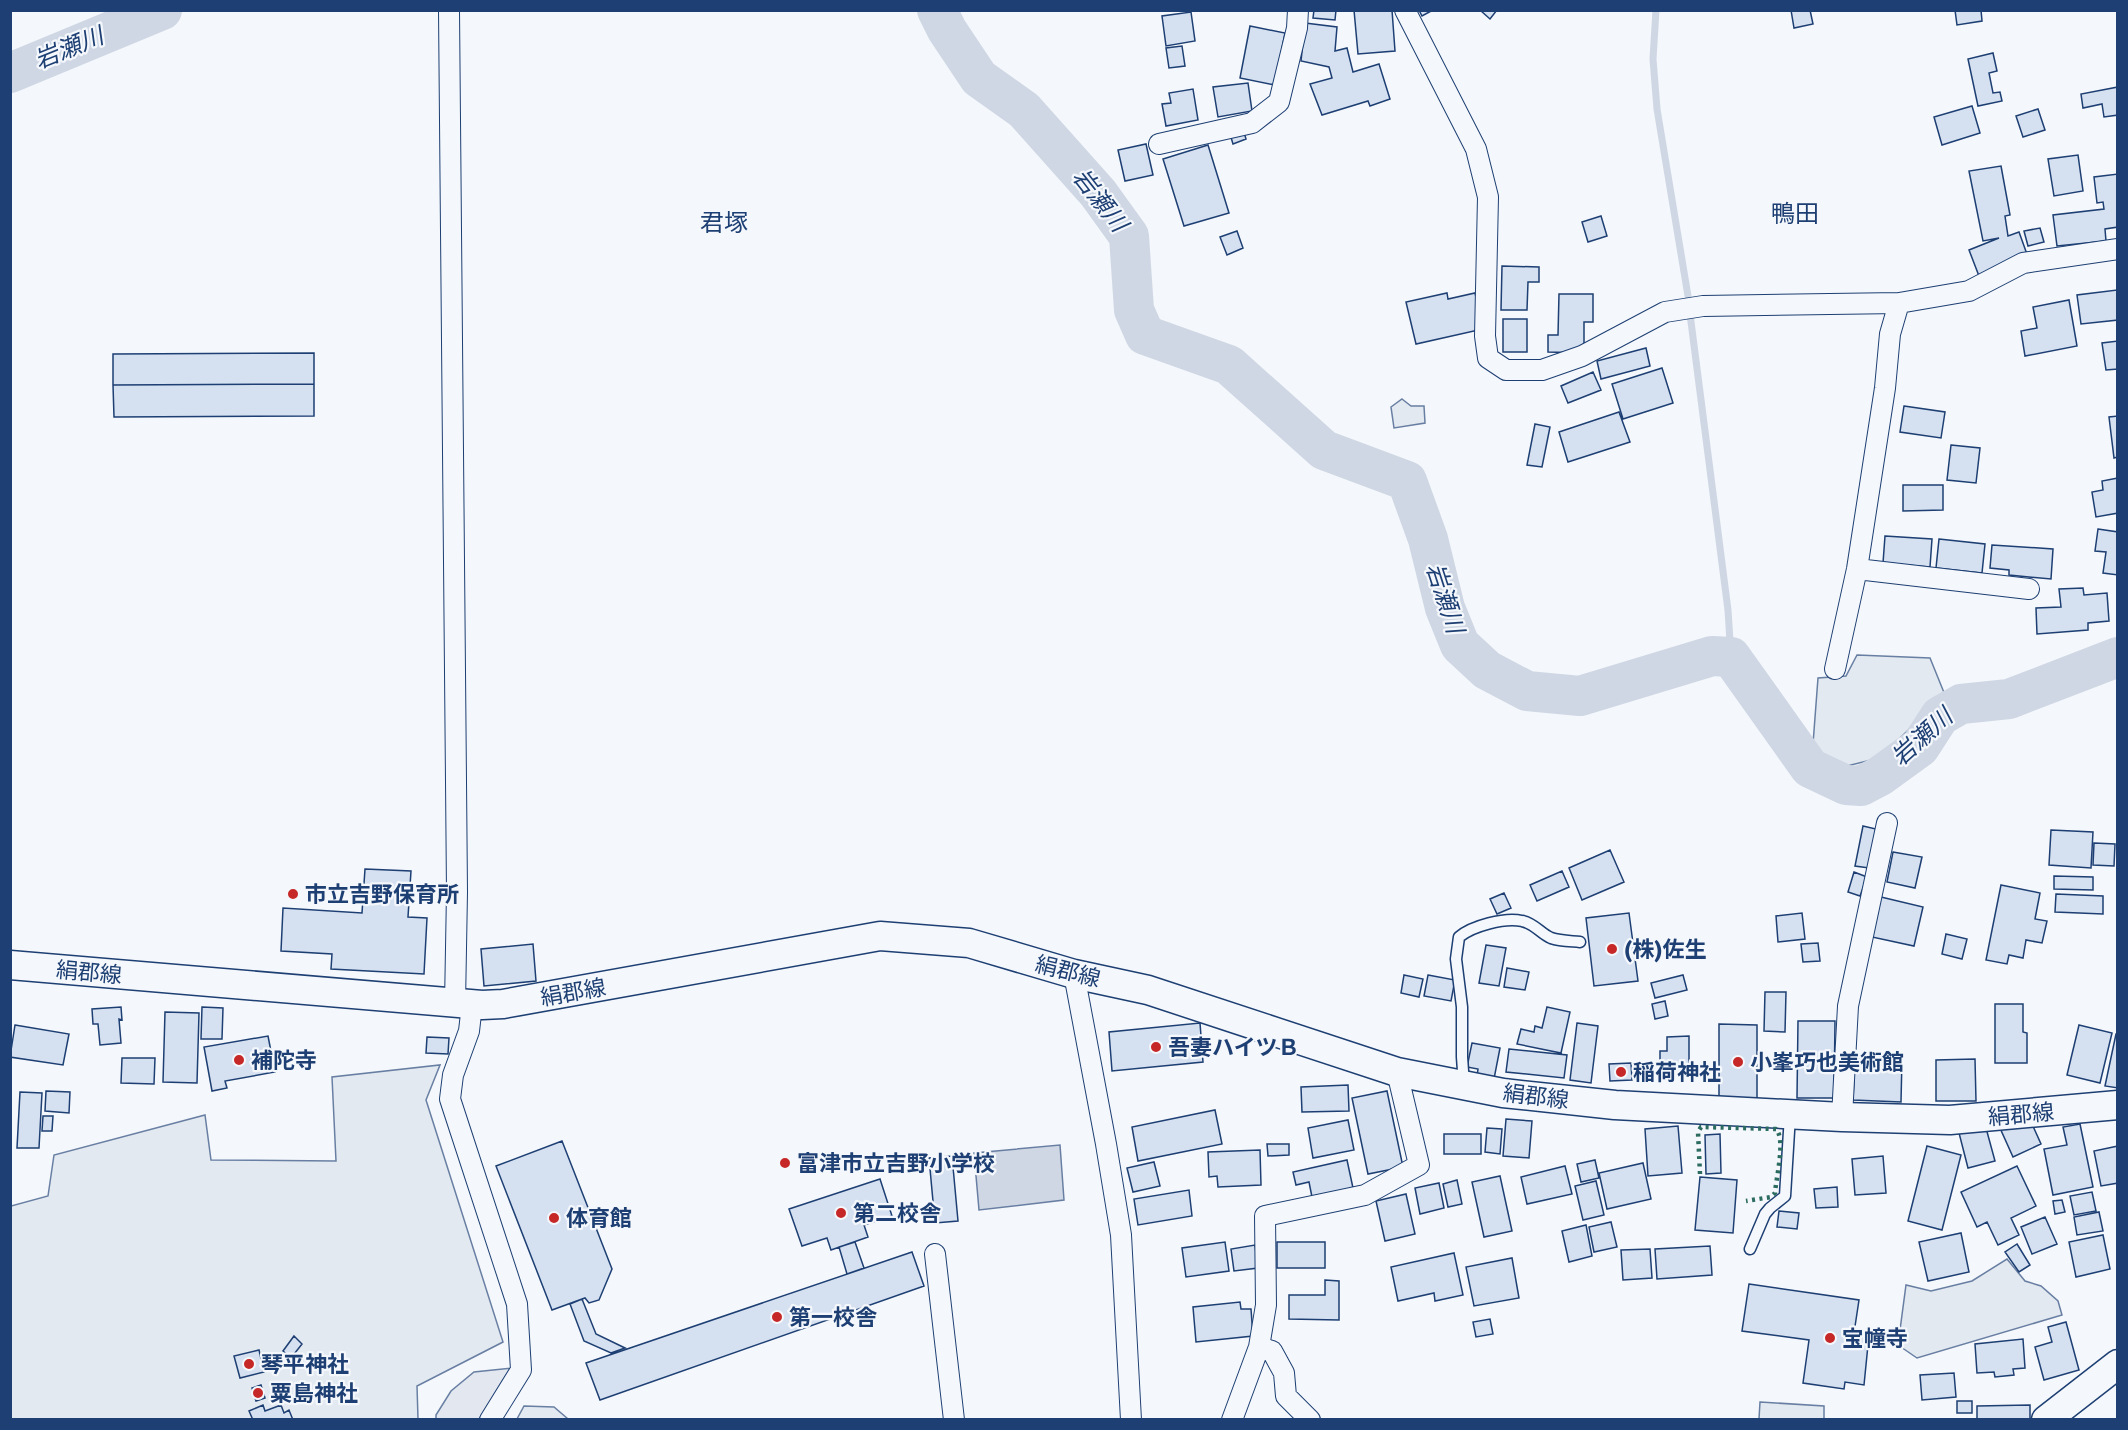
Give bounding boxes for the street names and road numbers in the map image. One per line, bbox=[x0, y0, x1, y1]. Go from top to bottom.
street label: 絹郡線 bbox=[1033, 950, 1103, 993]
street label: 絹郡線 bbox=[55, 956, 123, 989]
street label: 絹郡線 bbox=[538, 973, 608, 1012]
street label: 絹郡線 bbox=[1502, 1079, 1570, 1114]
street label: 絹郡線 bbox=[1987, 1098, 2055, 1131]

